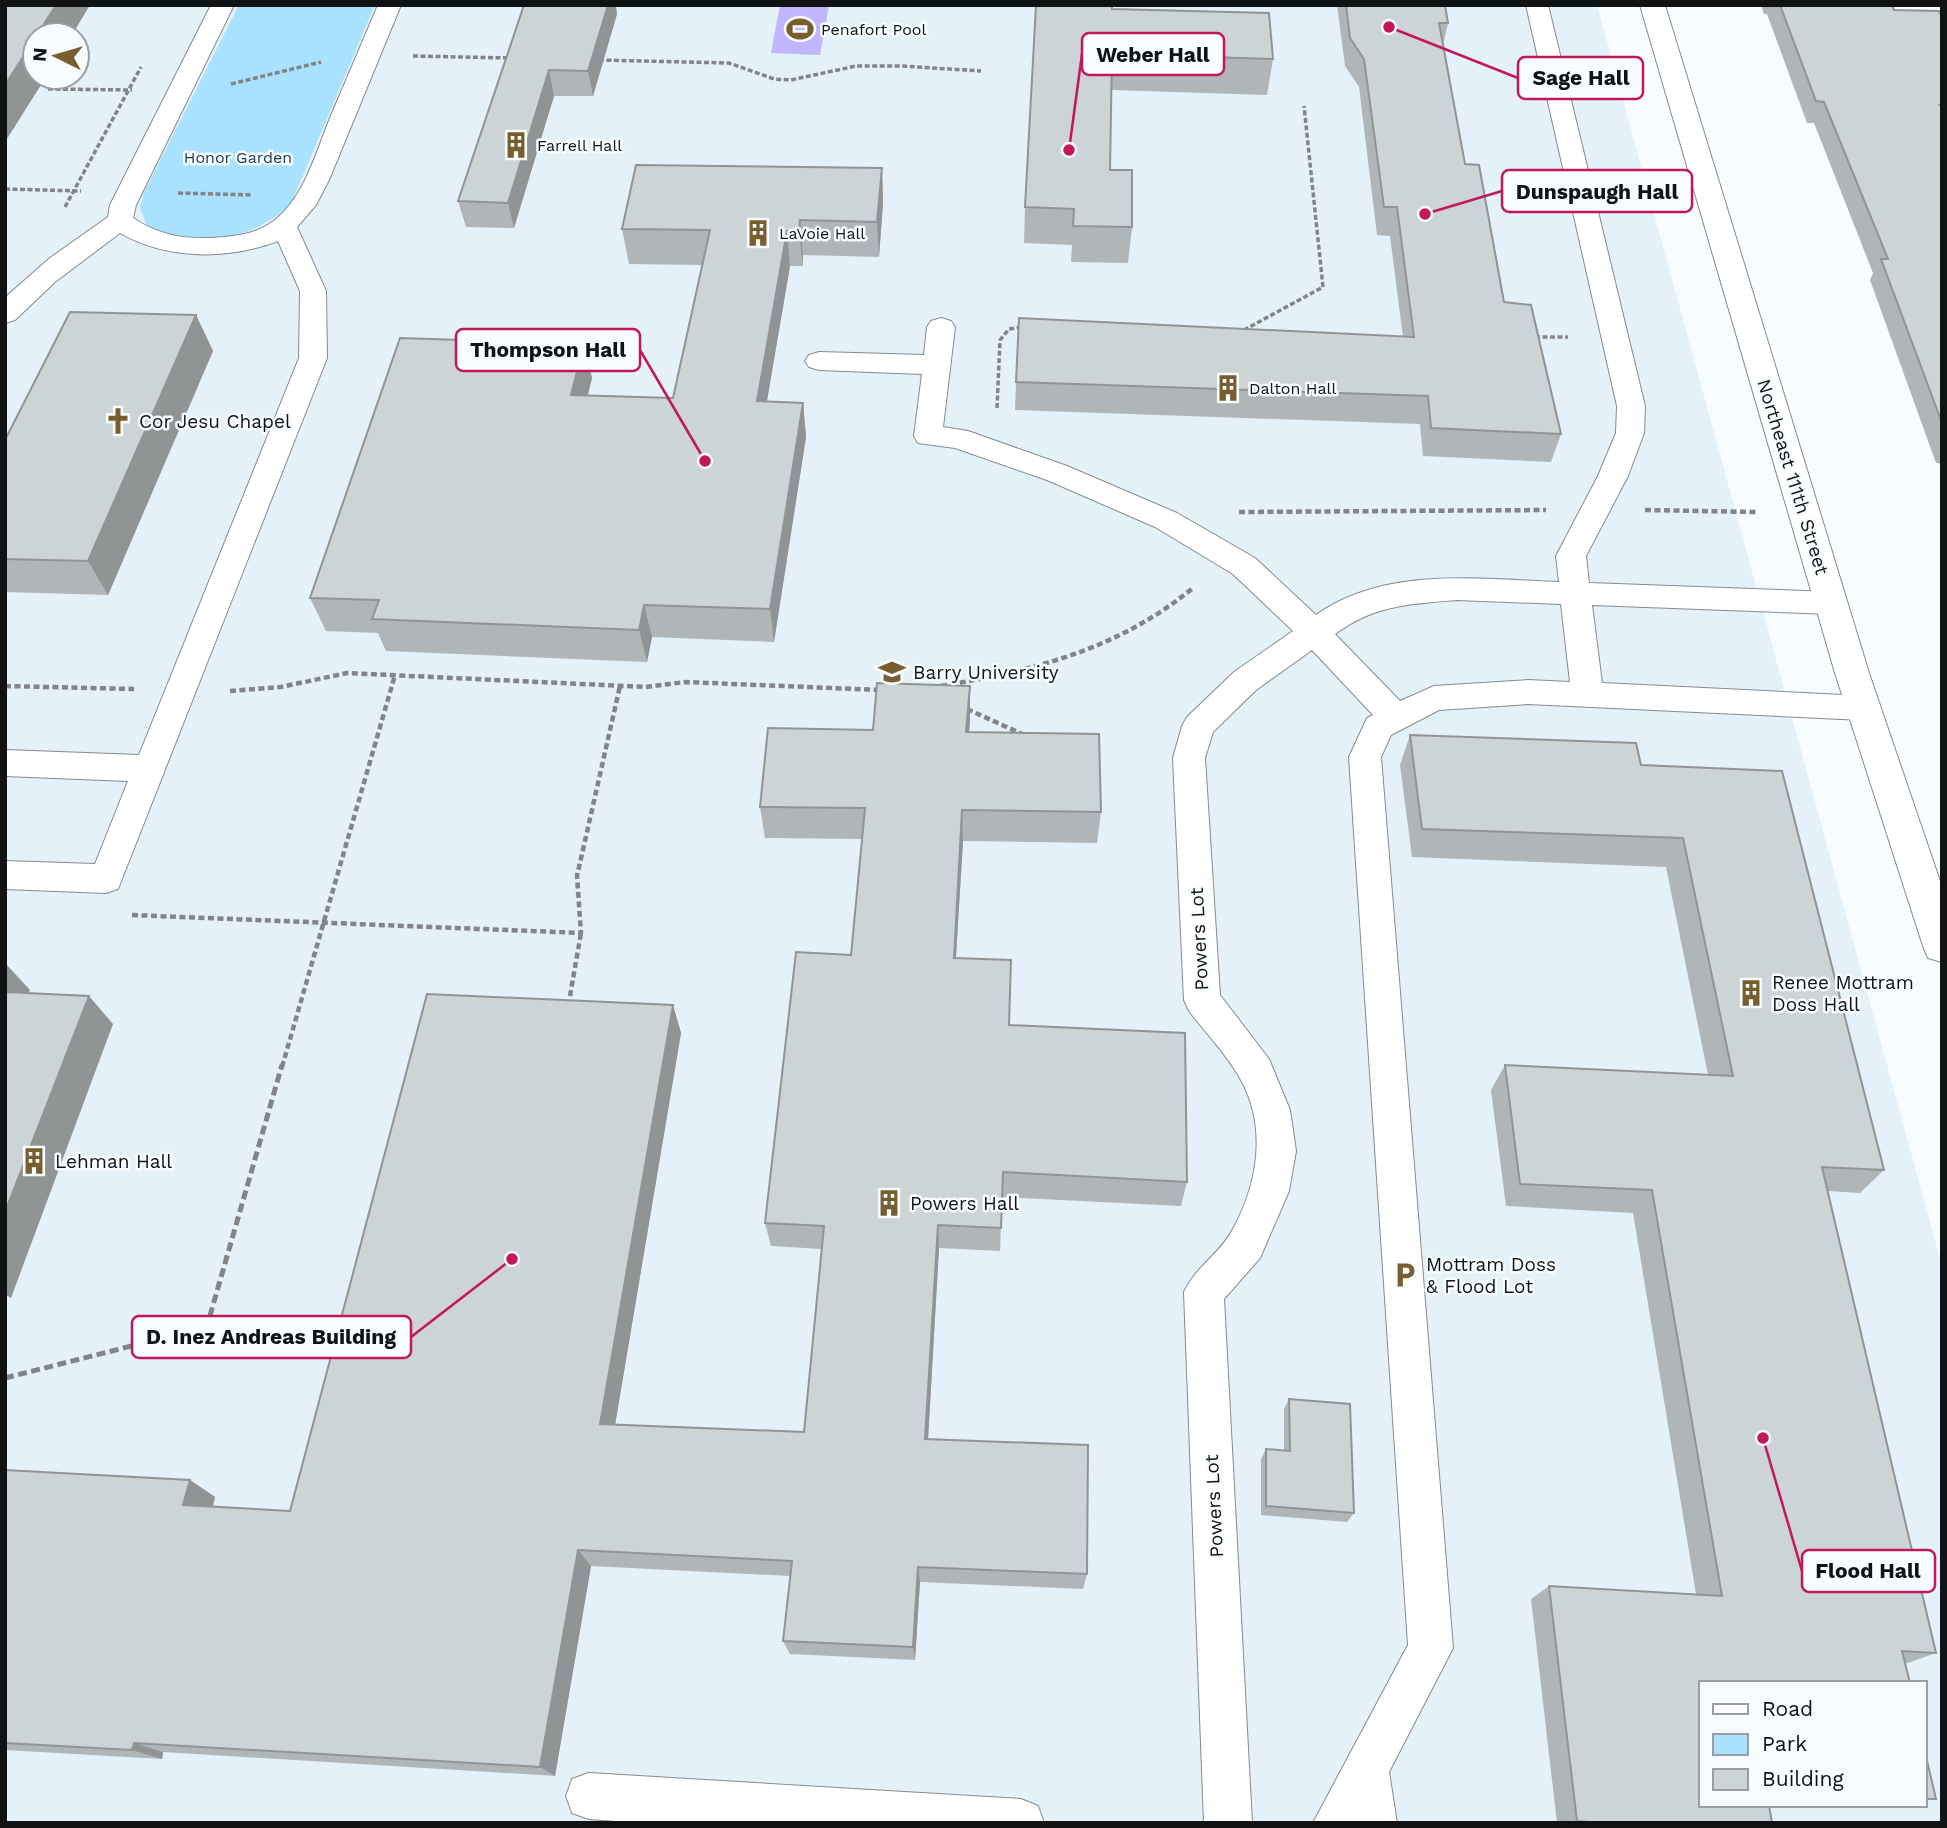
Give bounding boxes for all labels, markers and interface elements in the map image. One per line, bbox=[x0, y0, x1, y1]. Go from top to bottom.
sports icon: Penafort Pool bbox=[785, 14, 815, 44]
place label: Penafort Pool bbox=[821, 20, 926, 39]
north arrow bbox=[21, 21, 91, 91]
callout: Weber Hall bbox=[1082, 33, 1224, 75]
text: Weber Hall bbox=[1096, 42, 1210, 67]
text: N bbox=[27, 47, 52, 63]
callout: Sage Hall bbox=[1518, 57, 1643, 99]
text: Sage Hall bbox=[1532, 65, 1630, 90]
building icon: Farrell Hall bbox=[501, 130, 531, 160]
place label: Farrell Hall bbox=[537, 136, 622, 155]
park label: Honor Garden bbox=[184, 148, 292, 167]
callout: Dunspaugh Hall bbox=[1502, 170, 1692, 212]
text: Dunspaugh Hall bbox=[1516, 179, 1678, 204]
building icon: LaVoie Hall bbox=[743, 218, 773, 248]
place label: LaVoie Hall bbox=[779, 224, 865, 243]
callout: Thompson Hall bbox=[456, 329, 640, 371]
text: Thompson Hall bbox=[470, 337, 626, 362]
building icon: Dalton Hall bbox=[1213, 373, 1243, 403]
street label: Northeast 111th Street bbox=[1752, 376, 1834, 578]
place label: Dalton Hall bbox=[1249, 379, 1336, 398]
church icon: Cor Jesu Chapel bbox=[103, 406, 133, 436]
place label: Cor Jesu Chapel bbox=[139, 410, 291, 433]
school or university icon: Barry University bbox=[877, 657, 907, 687]
place label: Barry University bbox=[913, 661, 1059, 684]
street label: Powers Lot bbox=[1185, 887, 1213, 991]
place label: Renee Mottram Doss Hall bbox=[1772, 971, 1914, 1016]
building icon: Renee Mottram Doss Hall bbox=[1736, 978, 1766, 1008]
building icon: Lehman Hall bbox=[19, 1146, 49, 1176]
place label: Lehman Hall bbox=[55, 1150, 172, 1173]
building icon: Powers Hall bbox=[874, 1188, 904, 1218]
place label: Powers Hall bbox=[910, 1192, 1019, 1215]
place label: Mottram Doss & Flood Lot bbox=[1426, 1253, 1556, 1298]
parking icon: Mottram Doss & Flood Lot bbox=[1390, 1260, 1420, 1290]
callout: D. Inez Andreas Building bbox=[132, 1316, 411, 1358]
text: D. Inez Andreas Building bbox=[146, 1324, 396, 1349]
street label: Powers Lot bbox=[1200, 1454, 1228, 1558]
callout: Flood Hall bbox=[1802, 1550, 1935, 1592]
text: Flood Hall bbox=[1815, 1558, 1921, 1583]
legend bbox=[1699, 1681, 1926, 1807]
text: Road bbox=[1762, 1696, 1813, 1721]
text: Park bbox=[1762, 1731, 1807, 1756]
text: Building bbox=[1762, 1766, 1844, 1791]

